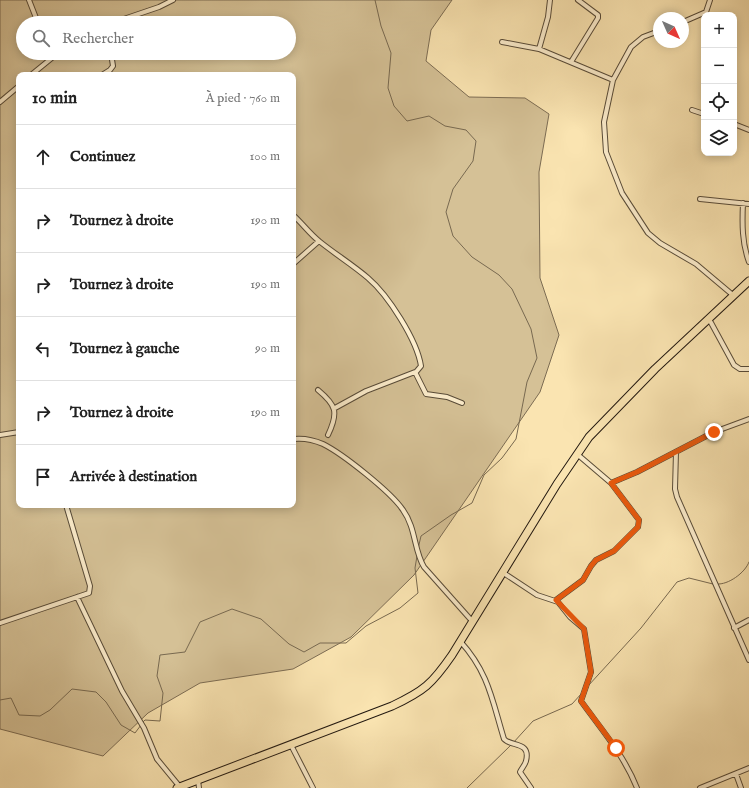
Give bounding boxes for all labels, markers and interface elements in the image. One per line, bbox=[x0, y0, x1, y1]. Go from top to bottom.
north arrow bbox=[653, 12, 689, 48]
map controls bbox=[701, 12, 737, 156]
button: + bbox=[701, 12, 737, 48]
search box bbox=[16, 16, 296, 60]
icon: search bbox=[30, 27, 52, 49]
text: Rechercher bbox=[62, 29, 134, 48]
button: − bbox=[701, 48, 737, 84]
button: locate bbox=[701, 84, 737, 120]
text: 10 min bbox=[32, 88, 77, 109]
text: À pied · 760 m bbox=[206, 90, 280, 107]
button: layers bbox=[701, 120, 737, 156]
icon: ahead bbox=[32, 146, 54, 168]
text: Continuez bbox=[70, 147, 135, 166]
text: 100 m bbox=[250, 148, 280, 165]
icon: right bbox=[32, 210, 54, 232]
text: Tournez à droite bbox=[70, 211, 173, 230]
text: 190 m bbox=[250, 212, 280, 229]
icon: right bbox=[32, 274, 54, 296]
text: Tournez à droite bbox=[70, 275, 173, 294]
text: 190 m bbox=[250, 276, 280, 293]
icon: left bbox=[32, 338, 54, 360]
text: Tournez à gauche bbox=[70, 339, 179, 358]
text: 90 m bbox=[255, 340, 280, 357]
icon: right bbox=[32, 402, 54, 424]
text: Tournez à droite bbox=[70, 403, 173, 422]
text: 190 m bbox=[250, 404, 280, 421]
route end bbox=[705, 423, 723, 441]
icon: arrive bbox=[32, 466, 54, 488]
text: Arrivée à destination bbox=[70, 467, 197, 486]
route start bbox=[607, 739, 625, 757]

